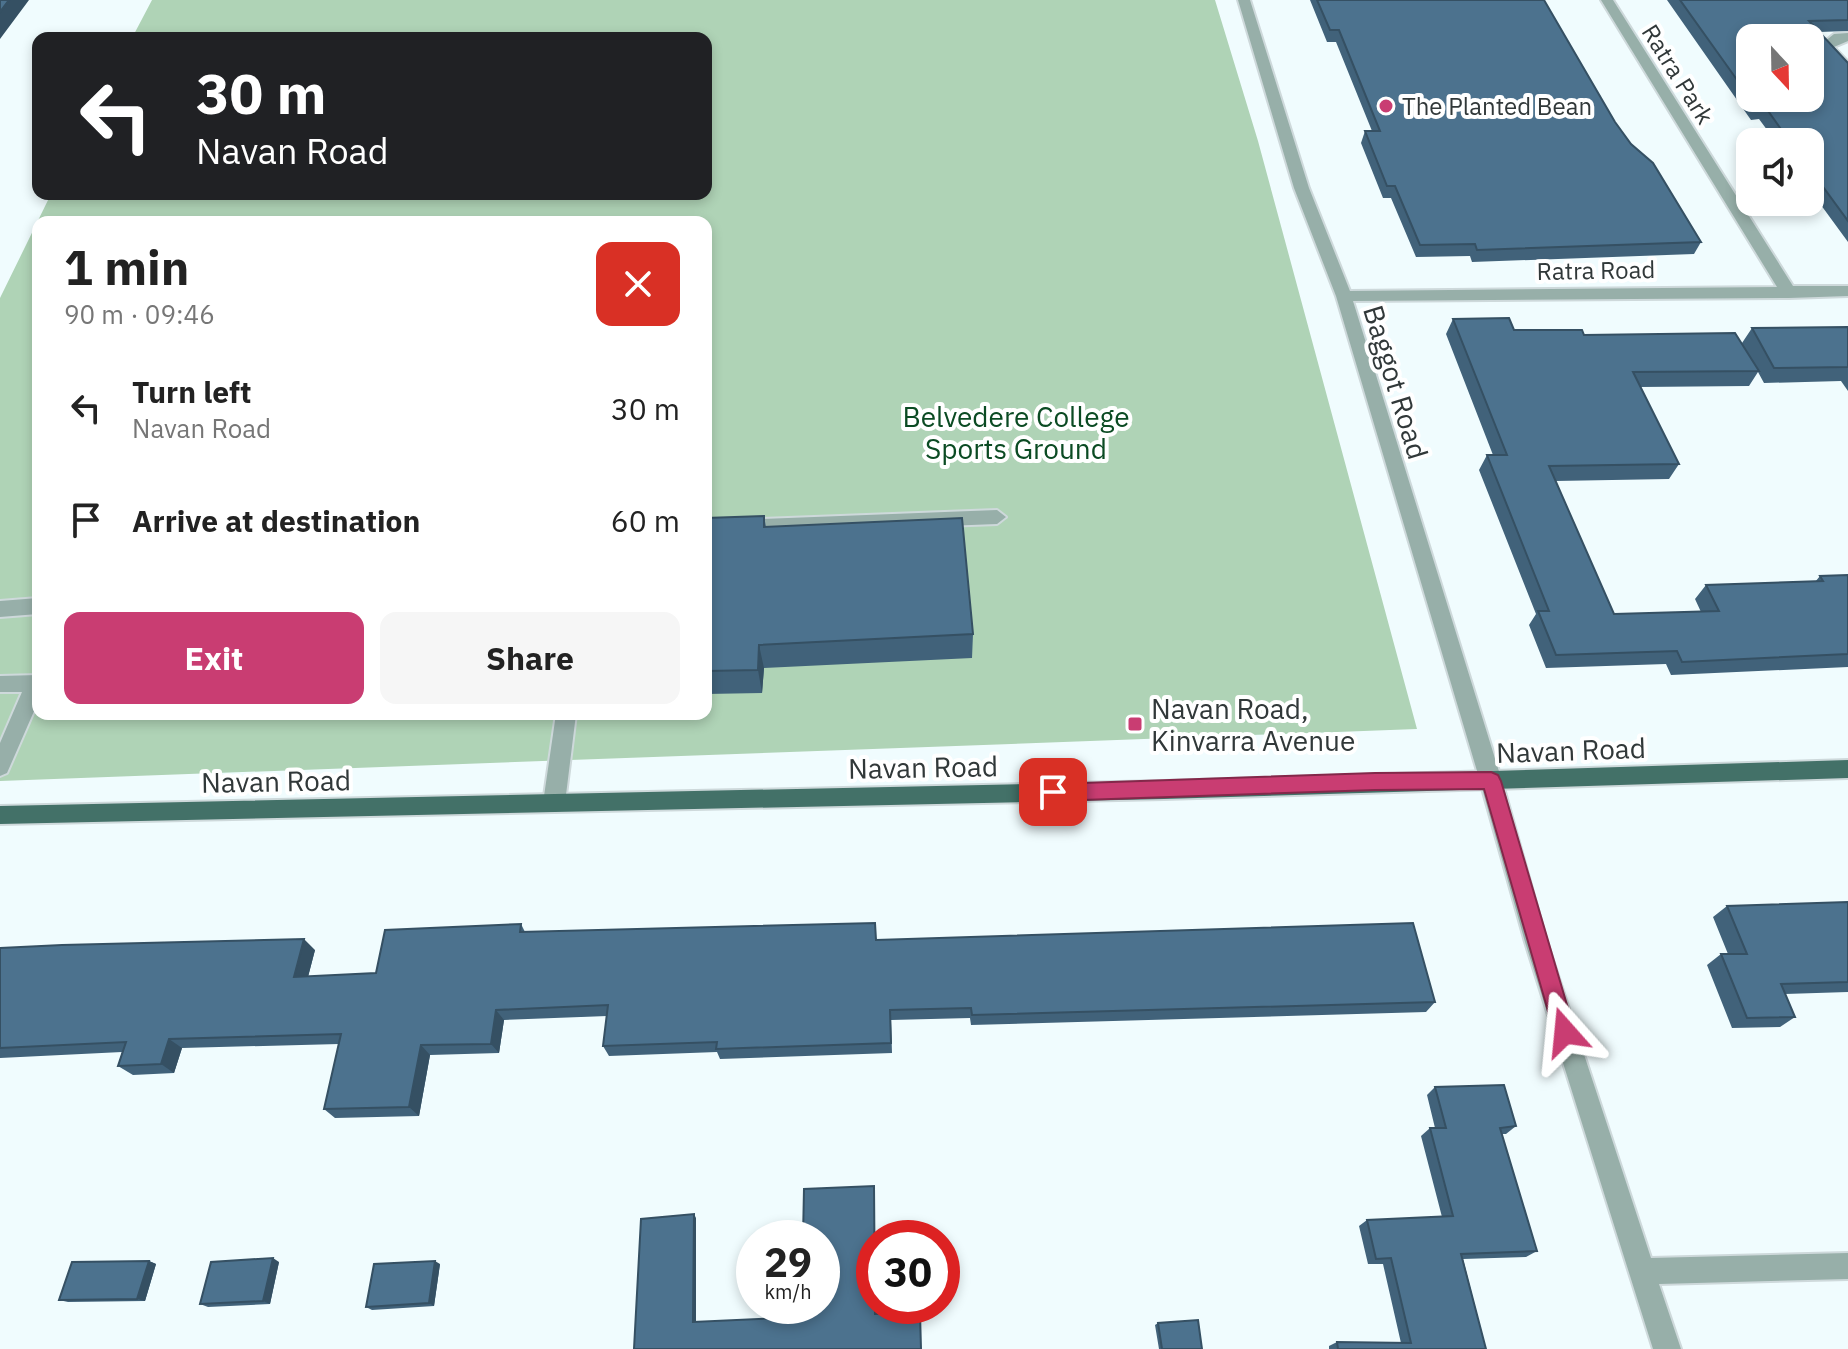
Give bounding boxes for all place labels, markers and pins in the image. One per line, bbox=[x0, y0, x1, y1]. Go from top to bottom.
place label: The Planted Bean bbox=[1402, 90, 1592, 122]
marker: The Planted Bean bbox=[1377, 97, 1395, 115]
place label: Navan Road, Kinvarra Avenue bbox=[1151, 690, 1355, 759]
marker: Navan Road, Kinvarra Avenue bbox=[1126, 715, 1144, 733]
pin bbox=[1019, 758, 1087, 826]

